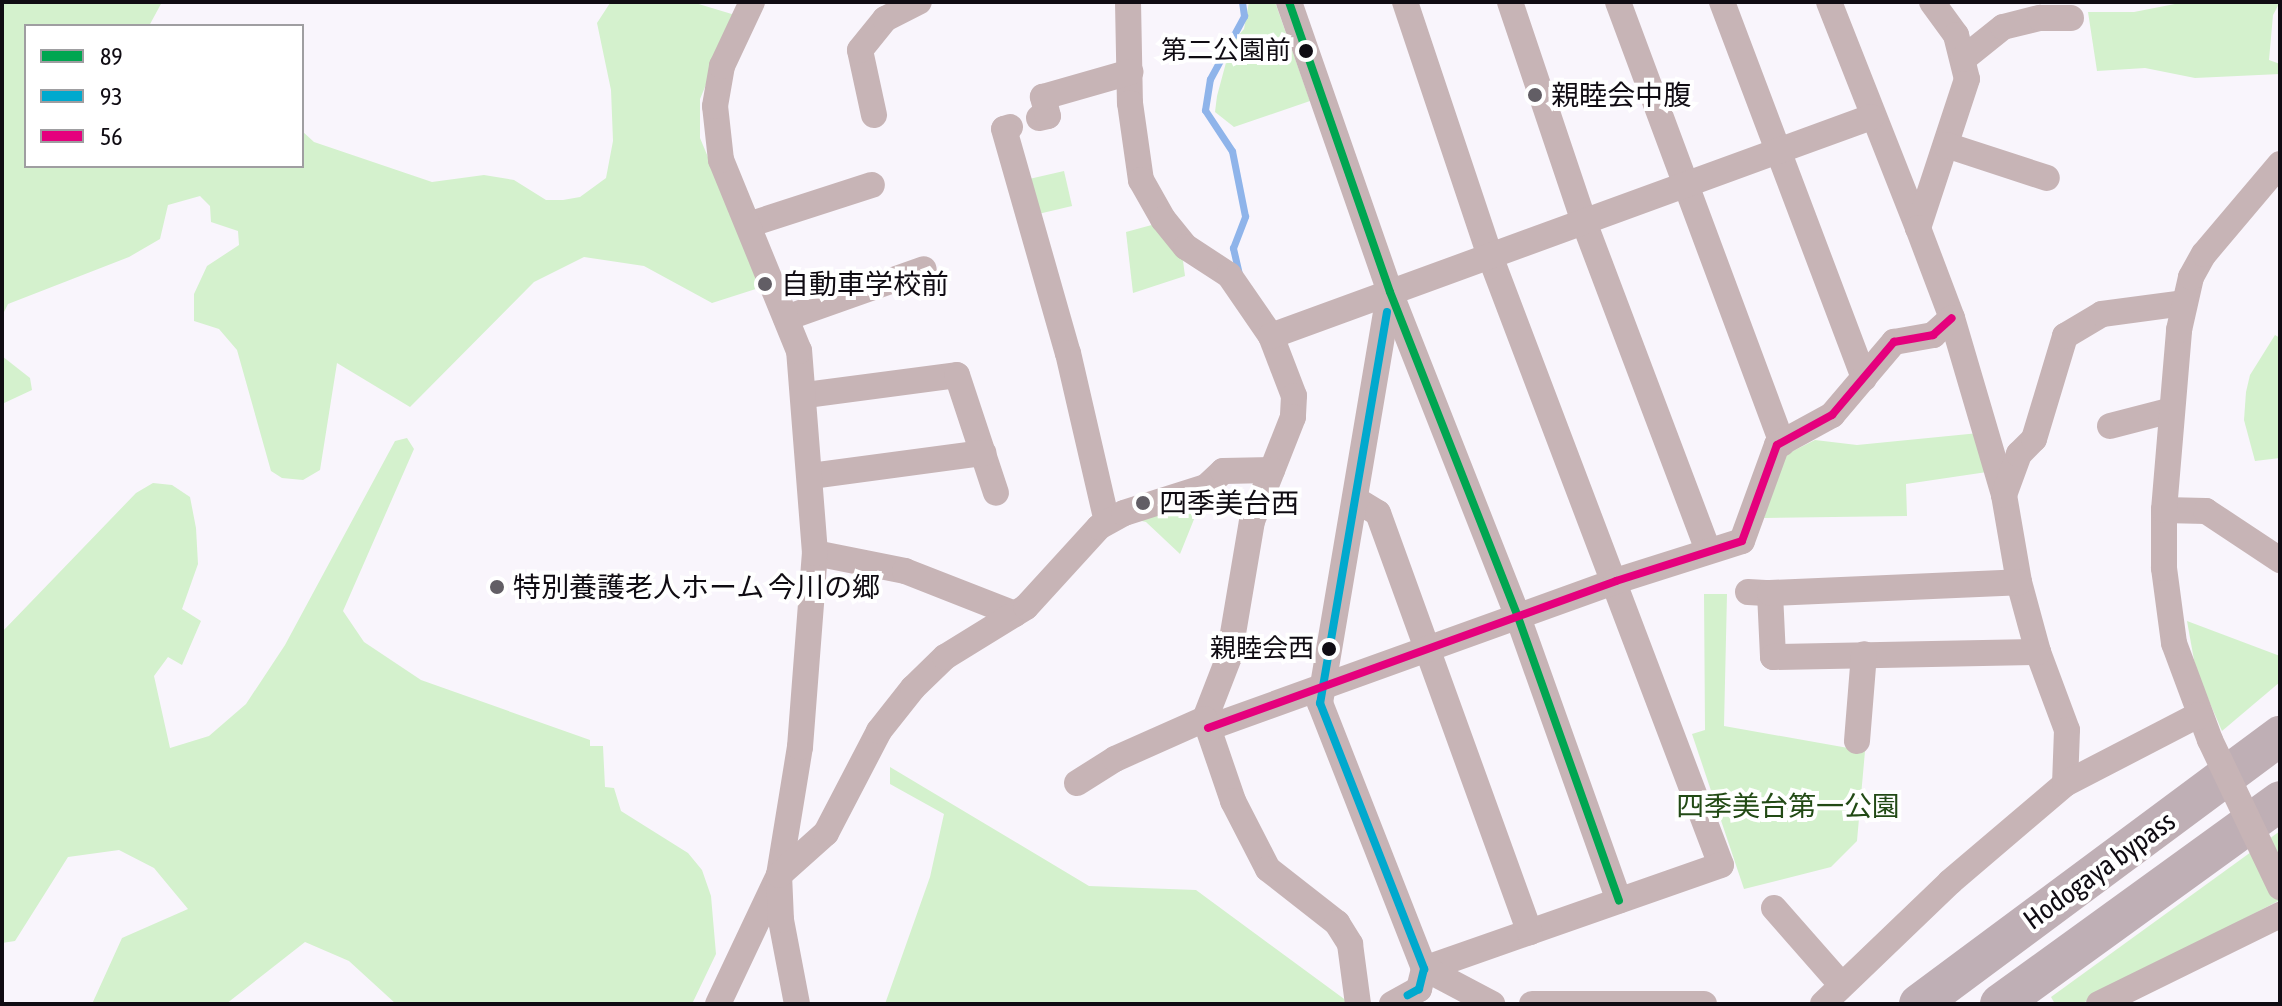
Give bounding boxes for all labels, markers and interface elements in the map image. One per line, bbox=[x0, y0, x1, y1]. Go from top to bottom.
legend bbox=[24, 24, 304, 168]
place label: 第二公園前 bbox=[1161, 35, 1291, 67]
text: 89 bbox=[100, 43, 123, 70]
marker: 第二公園前 bbox=[1298, 43, 1314, 59]
place label: 親睦会中腹 bbox=[1551, 78, 1691, 112]
text: 93 bbox=[100, 83, 123, 110]
marker: 親睦会中腹 bbox=[1526, 86, 1544, 104]
text: 56 bbox=[100, 123, 123, 150]
place label: 自動車学校前 bbox=[781, 267, 949, 301]
marker: 自動車学校前 bbox=[756, 275, 774, 293]
place label: 四季美台西 bbox=[1159, 486, 1299, 520]
marker: 四季美台西 bbox=[1134, 494, 1152, 512]
place label: 特別養護老人ホーム 今川の郷 bbox=[513, 570, 881, 604]
marker: 特別養護老人ホーム 今川の郷 bbox=[488, 578, 506, 596]
place label: 親睦会西 bbox=[1210, 633, 1314, 665]
marker: 親睦会西 bbox=[1321, 641, 1337, 657]
park label: 四季美台第一公園 bbox=[1676, 789, 1900, 823]
street label: Hodogaya bypass bbox=[2017, 804, 2181, 936]

